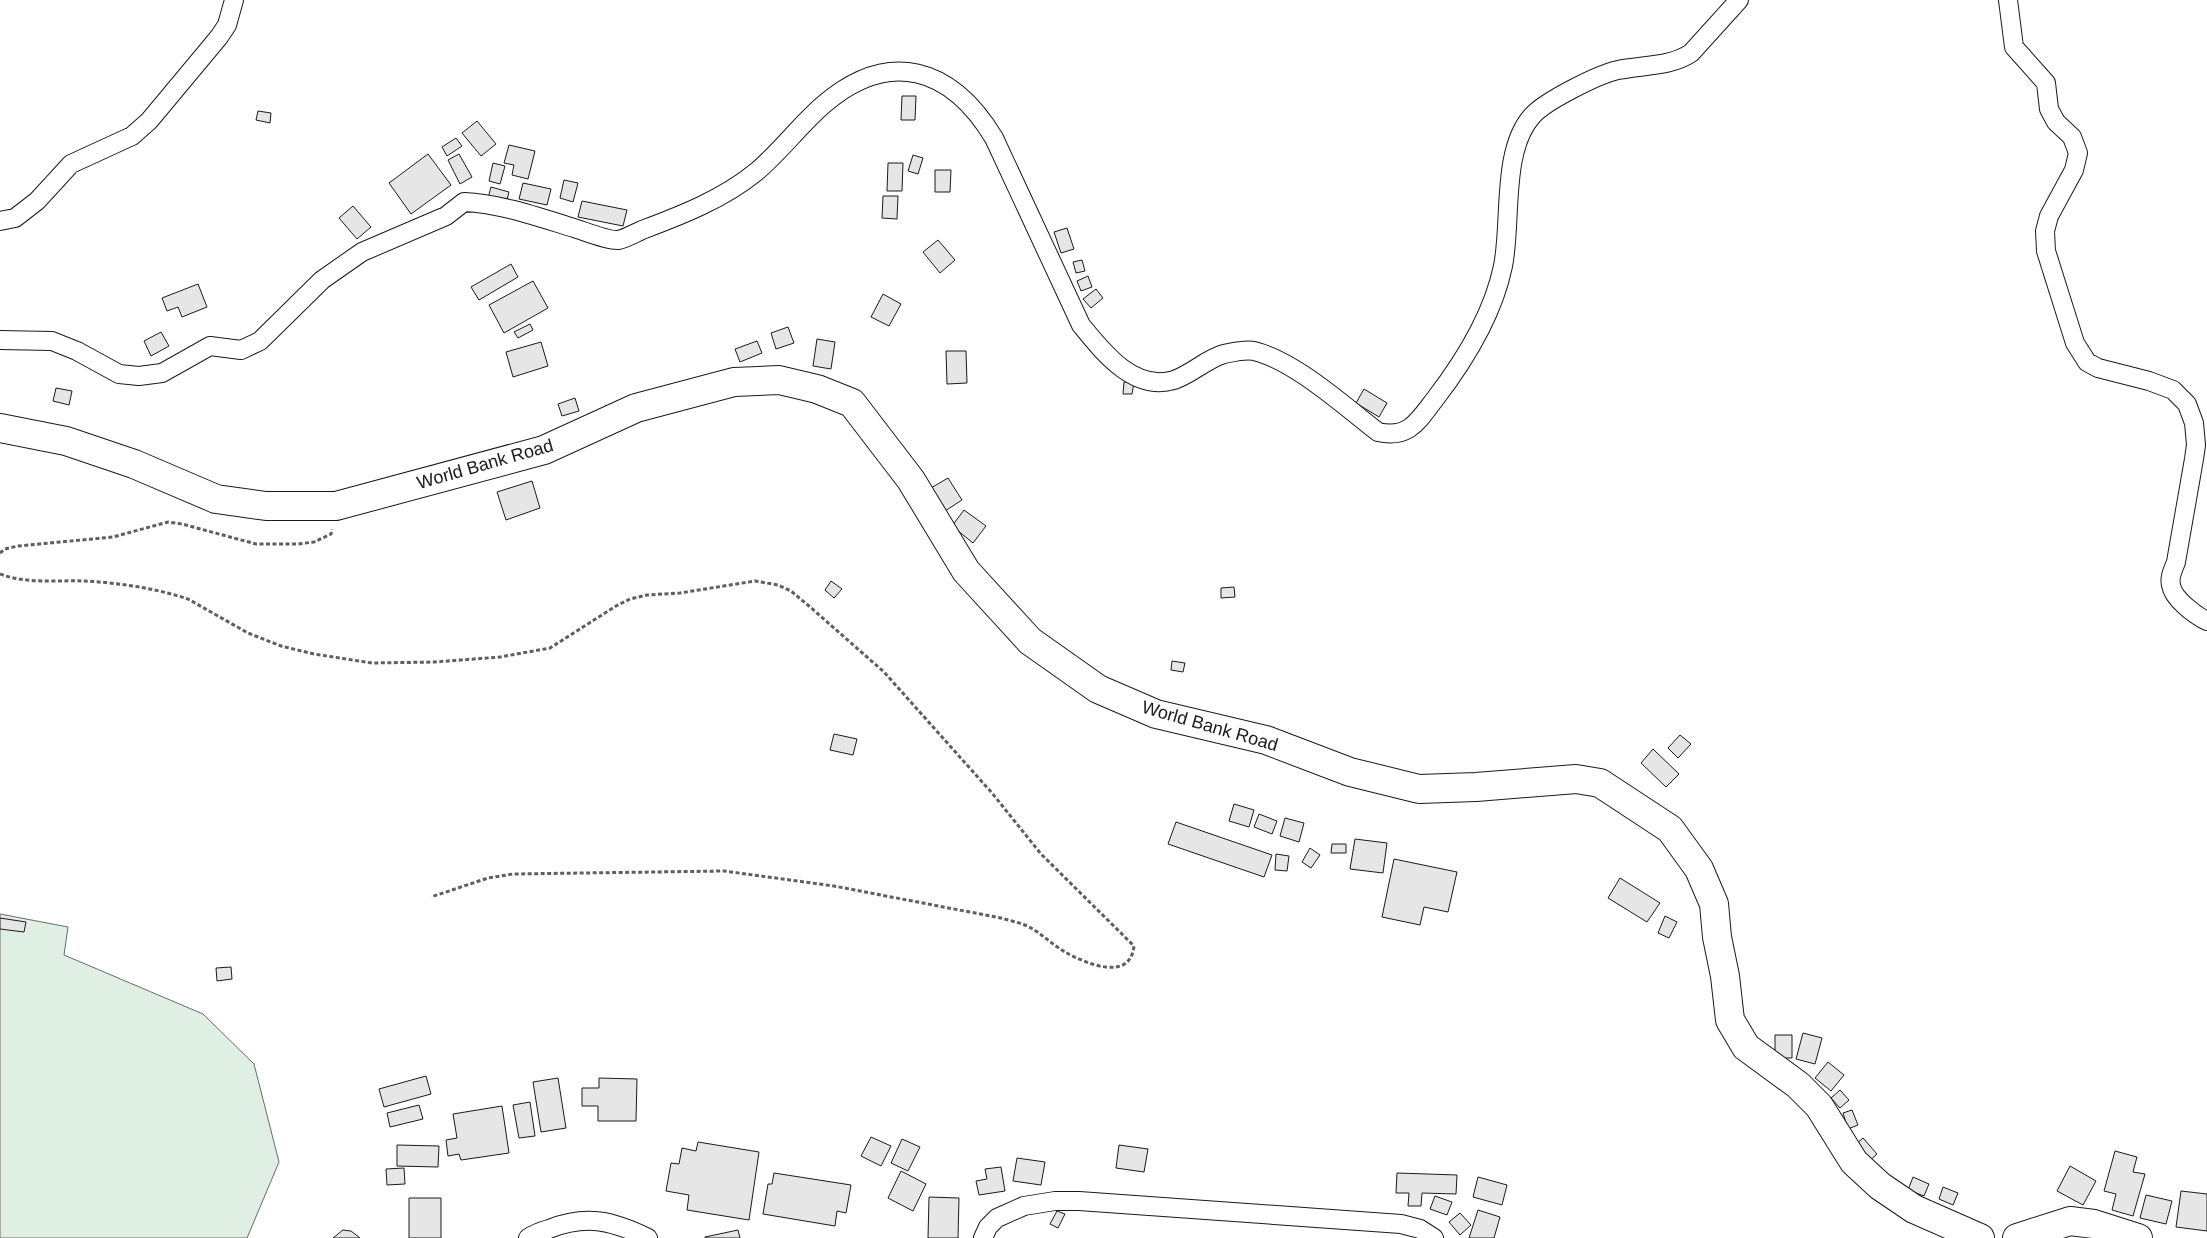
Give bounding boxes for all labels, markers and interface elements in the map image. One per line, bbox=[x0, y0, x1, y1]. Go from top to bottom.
street label: World Bank Road bbox=[415, 435, 555, 493]
street label: World Bank Road bbox=[1140, 697, 1280, 755]

